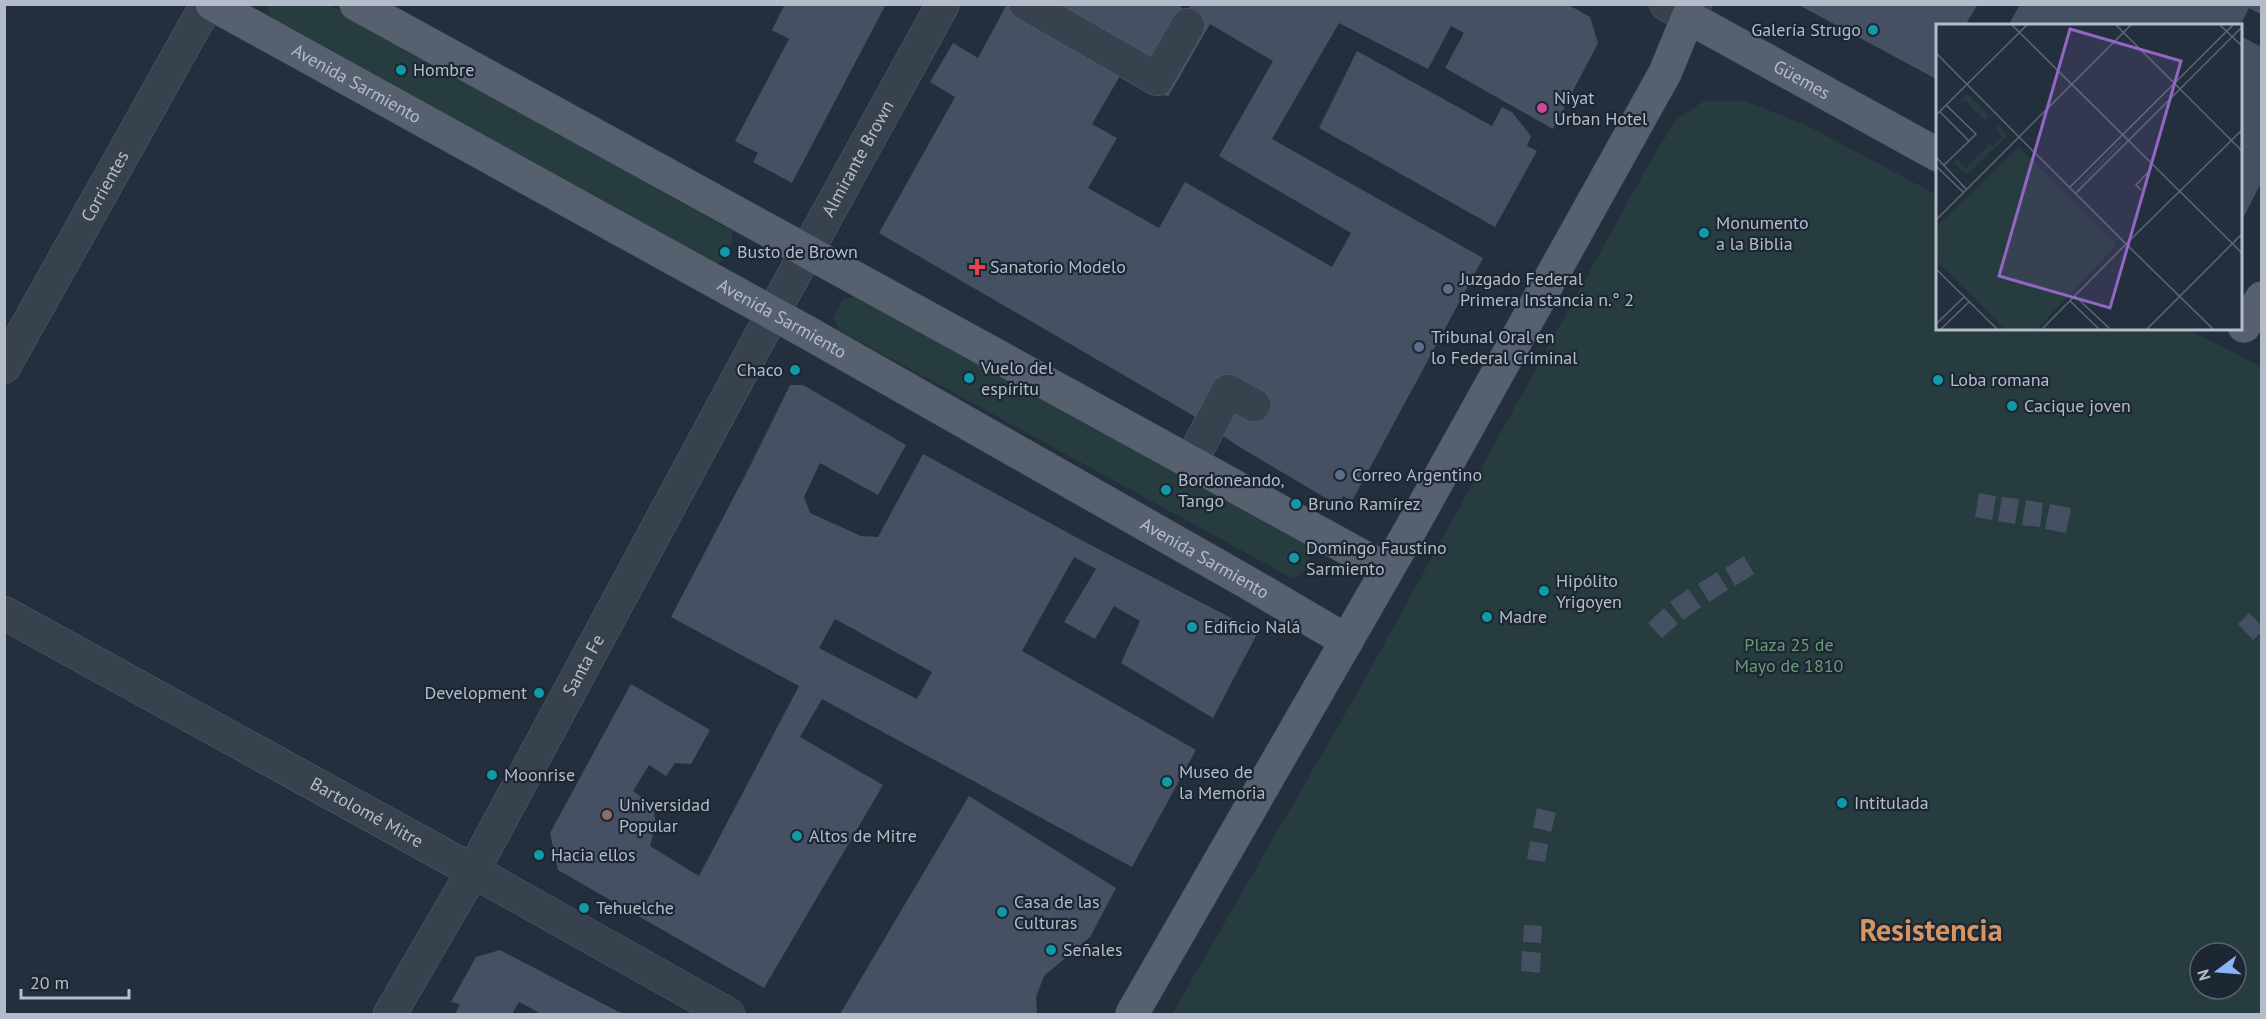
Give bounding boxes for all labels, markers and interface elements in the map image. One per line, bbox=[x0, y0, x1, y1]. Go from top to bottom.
place label: Galería Strugo bbox=[1751, 18, 1861, 41]
marker: Galería Strugo bbox=[1866, 23, 1880, 37]
inset map bbox=[1936, 24, 2242, 330]
street label: Avenida Sarmiento bbox=[288, 38, 425, 128]
street label: Güemes bbox=[1770, 55, 1834, 104]
place label: Hombre bbox=[413, 58, 474, 81]
marker: Hombre bbox=[394, 63, 408, 77]
place label: Niyat Urban Hotel bbox=[1554, 86, 1648, 130]
street label: Almirante Brown bbox=[816, 96, 899, 221]
marker: Niyat Urban Hotel bbox=[1535, 101, 1549, 115]
street label: Corrientes bbox=[76, 146, 134, 226]
place label: Monumento a la Biblia bbox=[1716, 211, 1809, 255]
marker: Monumento a la Biblia bbox=[1697, 226, 1711, 240]
place label: Busto de Brown bbox=[737, 240, 858, 263]
marker: Busto de Brown bbox=[718, 245, 732, 259]
place label: Sanatorio Modelo bbox=[990, 255, 1126, 278]
marker: Sanatorio Modelo bbox=[968, 258, 986, 276]
place label: Juzgado Federal Primera Instancia n.° 2 bbox=[1459, 267, 1634, 311]
street label: Avenida Sarmiento bbox=[714, 273, 851, 363]
marker: Juzgado Federal Primera Instancia n.° 2 bbox=[1441, 282, 1455, 296]
place label: Tribunal Oral en lo Federal Criminal bbox=[1431, 325, 1578, 369]
marker: Tribunal Oral en lo Federal Criminal bbox=[1412, 340, 1426, 354]
place label: Vuelo del espíritu bbox=[980, 356, 1054, 400]
place label: Chaco bbox=[737, 358, 783, 381]
marker: Chaco bbox=[788, 363, 802, 377]
place label: Loba romana bbox=[1950, 368, 2049, 391]
marker: Vuelo del espíritu bbox=[962, 371, 976, 385]
marker: Loba romana bbox=[1931, 373, 1945, 387]
place label: Cacique joven bbox=[2024, 394, 2131, 417]
marker: Cacique joven bbox=[2005, 399, 2019, 413]
place label: Correo Argentino bbox=[1352, 463, 1482, 486]
place label: Bordoneando, Tango bbox=[1178, 468, 1285, 512]
marker: Correo Argentino bbox=[1333, 468, 1347, 482]
marker: Bordoneando, Tango bbox=[1159, 483, 1173, 497]
place label: Bruno Ramírez bbox=[1308, 492, 1421, 515]
marker: Bruno Ramírez bbox=[1289, 497, 1303, 511]
street label: Avenida Sarmiento bbox=[1137, 512, 1273, 604]
place label: Domingo Faustino Sarmiento bbox=[1306, 536, 1447, 580]
marker: Domingo Faustino Sarmiento bbox=[1287, 551, 1301, 565]
place label: Hipólito Yrigoyen bbox=[1556, 569, 1622, 613]
marker: Hipólito Yrigoyen bbox=[1537, 584, 1551, 598]
place label: Madre bbox=[1499, 605, 1547, 628]
marker: Madre bbox=[1480, 610, 1494, 624]
place label: Edificio Nalá bbox=[1204, 615, 1301, 638]
marker: Edificio Nalá bbox=[1185, 620, 1199, 634]
street label: Santa Fe bbox=[557, 630, 609, 700]
park label: Plaza 25 de Mayo de 1810 bbox=[1735, 633, 1844, 677]
place label: Development bbox=[425, 681, 527, 704]
marker: Development bbox=[532, 686, 546, 700]
place label: Museo de la Memoria bbox=[1179, 760, 1266, 804]
place label: Moonrise bbox=[504, 763, 575, 786]
marker: Moonrise bbox=[485, 768, 499, 782]
street label: Bartolomé Mitre bbox=[306, 772, 428, 852]
marker: Museo de la Memoria bbox=[1160, 775, 1174, 789]
place label: Intitulada bbox=[1854, 791, 1929, 814]
place label: Universidad Popular bbox=[619, 793, 710, 837]
marker: Intitulada bbox=[1835, 796, 1849, 810]
marker: Universidad Popular bbox=[600, 808, 614, 822]
place label: Altos de Mitre bbox=[809, 824, 917, 847]
marker: Altos de Mitre bbox=[790, 829, 804, 843]
place label: Hacia ellos bbox=[551, 843, 636, 866]
marker: Hacia ellos bbox=[532, 848, 546, 862]
place label: Casa de las Culturas bbox=[1014, 890, 1100, 934]
place label: Tehuelche bbox=[596, 896, 674, 919]
marker: Tehuelche bbox=[577, 901, 591, 915]
marker: Casa de las Culturas bbox=[995, 905, 1009, 919]
district label: Resistencia bbox=[1859, 910, 2003, 949]
place label: Señales bbox=[1063, 938, 1122, 961]
north arrow bbox=[2188, 941, 2248, 1001]
marker: Señales bbox=[1044, 943, 1058, 957]
scale bar bbox=[21, 962, 129, 1000]
text: N bbox=[2193, 967, 2215, 983]
text: 20 m bbox=[30, 971, 69, 994]

